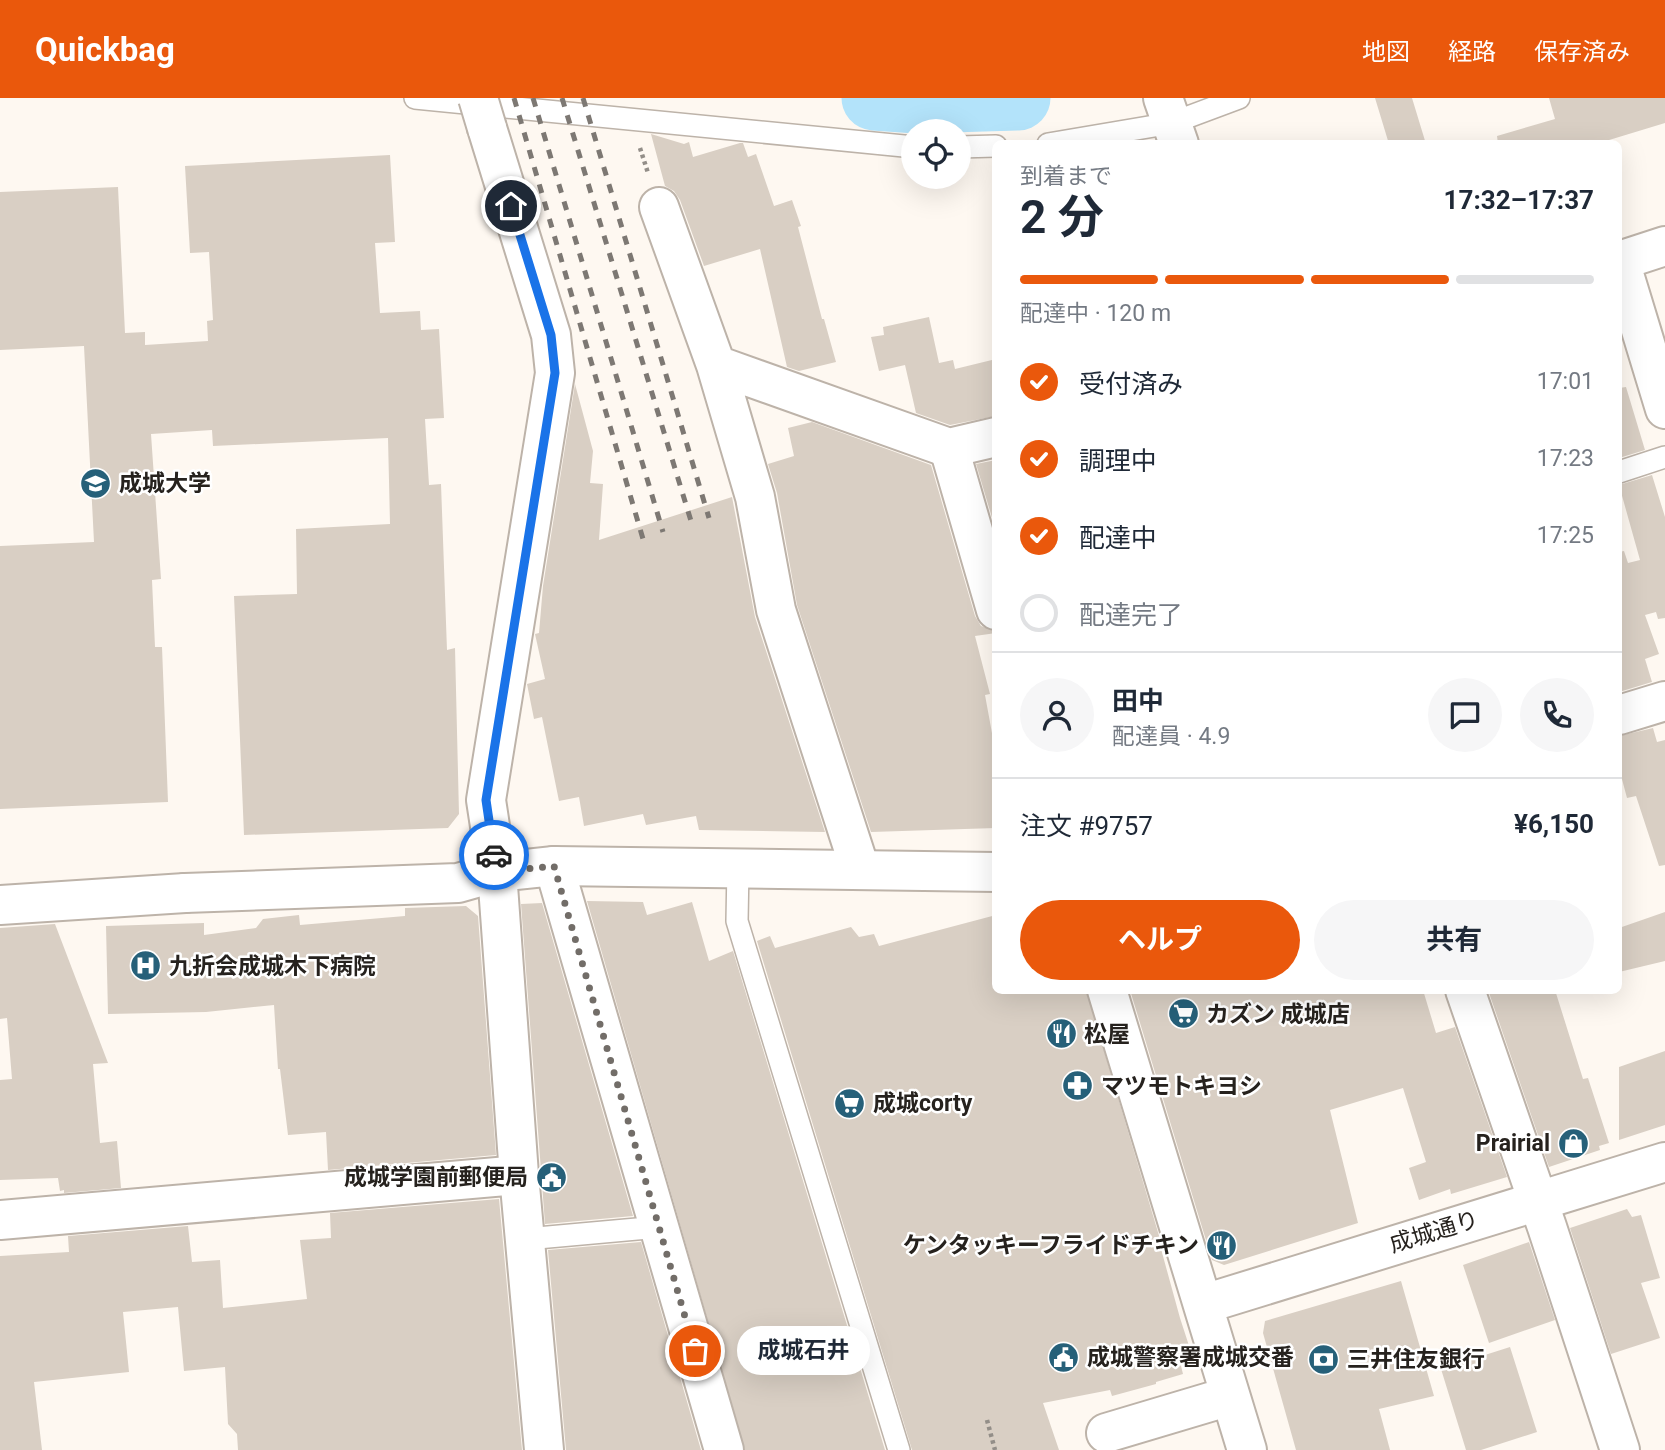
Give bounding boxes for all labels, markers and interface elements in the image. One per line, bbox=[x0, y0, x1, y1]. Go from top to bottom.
text: Quickbag bbox=[35, 30, 175, 69]
text: 地図 bbox=[1362, 38, 1410, 66]
text: 経路 bbox=[1448, 38, 1496, 66]
text: 保存済み bbox=[1534, 38, 1630, 66]
map controls bbox=[901, 119, 971, 189]
button: locate bbox=[901, 119, 971, 189]
text: 到着まで bbox=[1020, 163, 1112, 190]
pin bbox=[481, 176, 541, 236]
text: 17:32–17:37 bbox=[1444, 185, 1594, 215]
icon: home bbox=[492, 187, 530, 225]
text: 2 分 bbox=[1020, 190, 1104, 244]
text: 配達中 · 120 m bbox=[1020, 300, 1171, 327]
icon: check bbox=[1020, 363, 1058, 401]
text: 17:01 bbox=[1537, 368, 1594, 395]
text: 受付済み bbox=[1079, 369, 1183, 399]
icon: check bbox=[1020, 440, 1058, 478]
text: 17:23 bbox=[1537, 445, 1594, 472]
text: 調理中 bbox=[1079, 446, 1157, 476]
school or university icon: 成城大学 bbox=[79, 466, 113, 500]
place label: 成城大学 bbox=[119, 470, 211, 497]
icon: check bbox=[1020, 517, 1058, 555]
text: 17:25 bbox=[1537, 522, 1594, 549]
text: 配達中 bbox=[1079, 523, 1157, 553]
text: 配達完了 bbox=[1079, 600, 1183, 630]
button: person bbox=[1020, 678, 1094, 752]
button: chat bbox=[1428, 678, 1502, 752]
button: phone bbox=[1520, 678, 1594, 752]
text: 田中 bbox=[1112, 686, 1164, 716]
text: 配達員 · 4.9 bbox=[1112, 723, 1230, 750]
text: ¥6,150 bbox=[1514, 809, 1594, 839]
text: 注文 #9757 bbox=[1020, 811, 1153, 841]
courier bbox=[459, 820, 529, 890]
icon: car bbox=[475, 836, 513, 874]
button: ヘルプ bbox=[1020, 900, 1300, 980]
button: 共有 bbox=[1314, 900, 1594, 980]
hospital icon: 九折会成城木下病院 bbox=[129, 949, 163, 983]
place label: 九折会成城木下病院 bbox=[169, 953, 376, 980]
supermarket icon: カズン 成城店 bbox=[1166, 997, 1200, 1031]
place label: カズン 成城店 bbox=[1206, 1001, 1350, 1028]
restaurant icon: 松屋 bbox=[1044, 1017, 1078, 1051]
place label: 松屋 bbox=[1084, 1021, 1130, 1048]
pharmacy icon: マツモトキヨシ bbox=[1061, 1069, 1095, 1103]
place label: マツモトキヨシ bbox=[1101, 1073, 1262, 1100]
supermarket icon: 成城corty bbox=[833, 1086, 867, 1120]
place label: 成城corty bbox=[873, 1090, 973, 1117]
shop icon: Prairial bbox=[1556, 1126, 1590, 1160]
place label: Prairial bbox=[1476, 1130, 1550, 1157]
public building icon: 成城学園前郵便局 bbox=[534, 1160, 568, 1194]
place label: 成城学園前郵便局 bbox=[344, 1164, 528, 1191]
street label: 成城通り bbox=[1386, 1206, 1482, 1258]
restaurant icon: ケンタッキーフライドチキン bbox=[1205, 1228, 1239, 1262]
place label: ケンタッキーフライドチキン bbox=[903, 1232, 1199, 1259]
pin bbox=[665, 1321, 725, 1381]
callout: 成城石井 bbox=[737, 1326, 870, 1376]
icon: bag bbox=[676, 1332, 714, 1370]
text: 成城石井 bbox=[758, 1337, 850, 1364]
public building icon: 成城警察署成城交番 bbox=[1047, 1340, 1081, 1374]
bank icon: 三井住友銀行 bbox=[1307, 1342, 1341, 1376]
place label: 成城警察署成城交番 bbox=[1087, 1344, 1294, 1371]
place label: 三井住友銀行 bbox=[1347, 1346, 1485, 1373]

